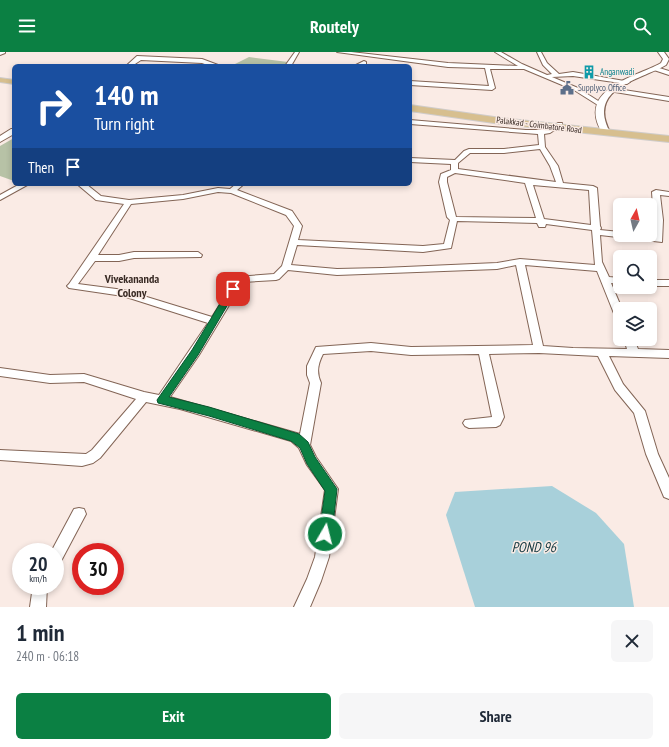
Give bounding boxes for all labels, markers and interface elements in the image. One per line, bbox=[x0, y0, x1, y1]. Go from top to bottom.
icon: menu bbox=[16, 15, 38, 37]
text: Routely bbox=[310, 15, 359, 38]
icon: search bbox=[631, 15, 653, 37]
building icon: Anganwadi bbox=[581, 64, 597, 80]
place label: Anganwadi bbox=[600, 66, 634, 77]
text: 140 m bbox=[94, 76, 158, 113]
icon: right bbox=[28, 80, 80, 132]
public building icon: Supplyco Office bbox=[559, 80, 575, 96]
place label: Supplyco Office bbox=[578, 82, 626, 93]
text: Turn right bbox=[94, 112, 154, 135]
street label: Palakkad - Coimbatore Road bbox=[496, 114, 583, 135]
icon: arrive bbox=[62, 156, 84, 178]
text: Then bbox=[28, 158, 54, 177]
north arrow bbox=[613, 198, 657, 242]
map controls bbox=[613, 198, 657, 346]
button: search bbox=[613, 250, 657, 294]
district label: Vivekananda Colony bbox=[104, 271, 159, 300]
pin bbox=[216, 272, 250, 306]
icon: arrive bbox=[222, 278, 244, 300]
button: layers bbox=[613, 302, 657, 346]
position arrow bbox=[304, 513, 346, 555]
water label: POND 96 bbox=[512, 538, 558, 556]
speed limit sign: 30 bbox=[72, 543, 124, 595]
text: 20 bbox=[28, 551, 48, 577]
text: km/h bbox=[29, 572, 47, 585]
text: 1 min bbox=[16, 617, 64, 648]
button: close bbox=[611, 620, 653, 662]
text: 240 m · 06:18 bbox=[16, 648, 79, 665]
button: Exit bbox=[16, 693, 331, 739]
button: Share bbox=[339, 693, 653, 739]

